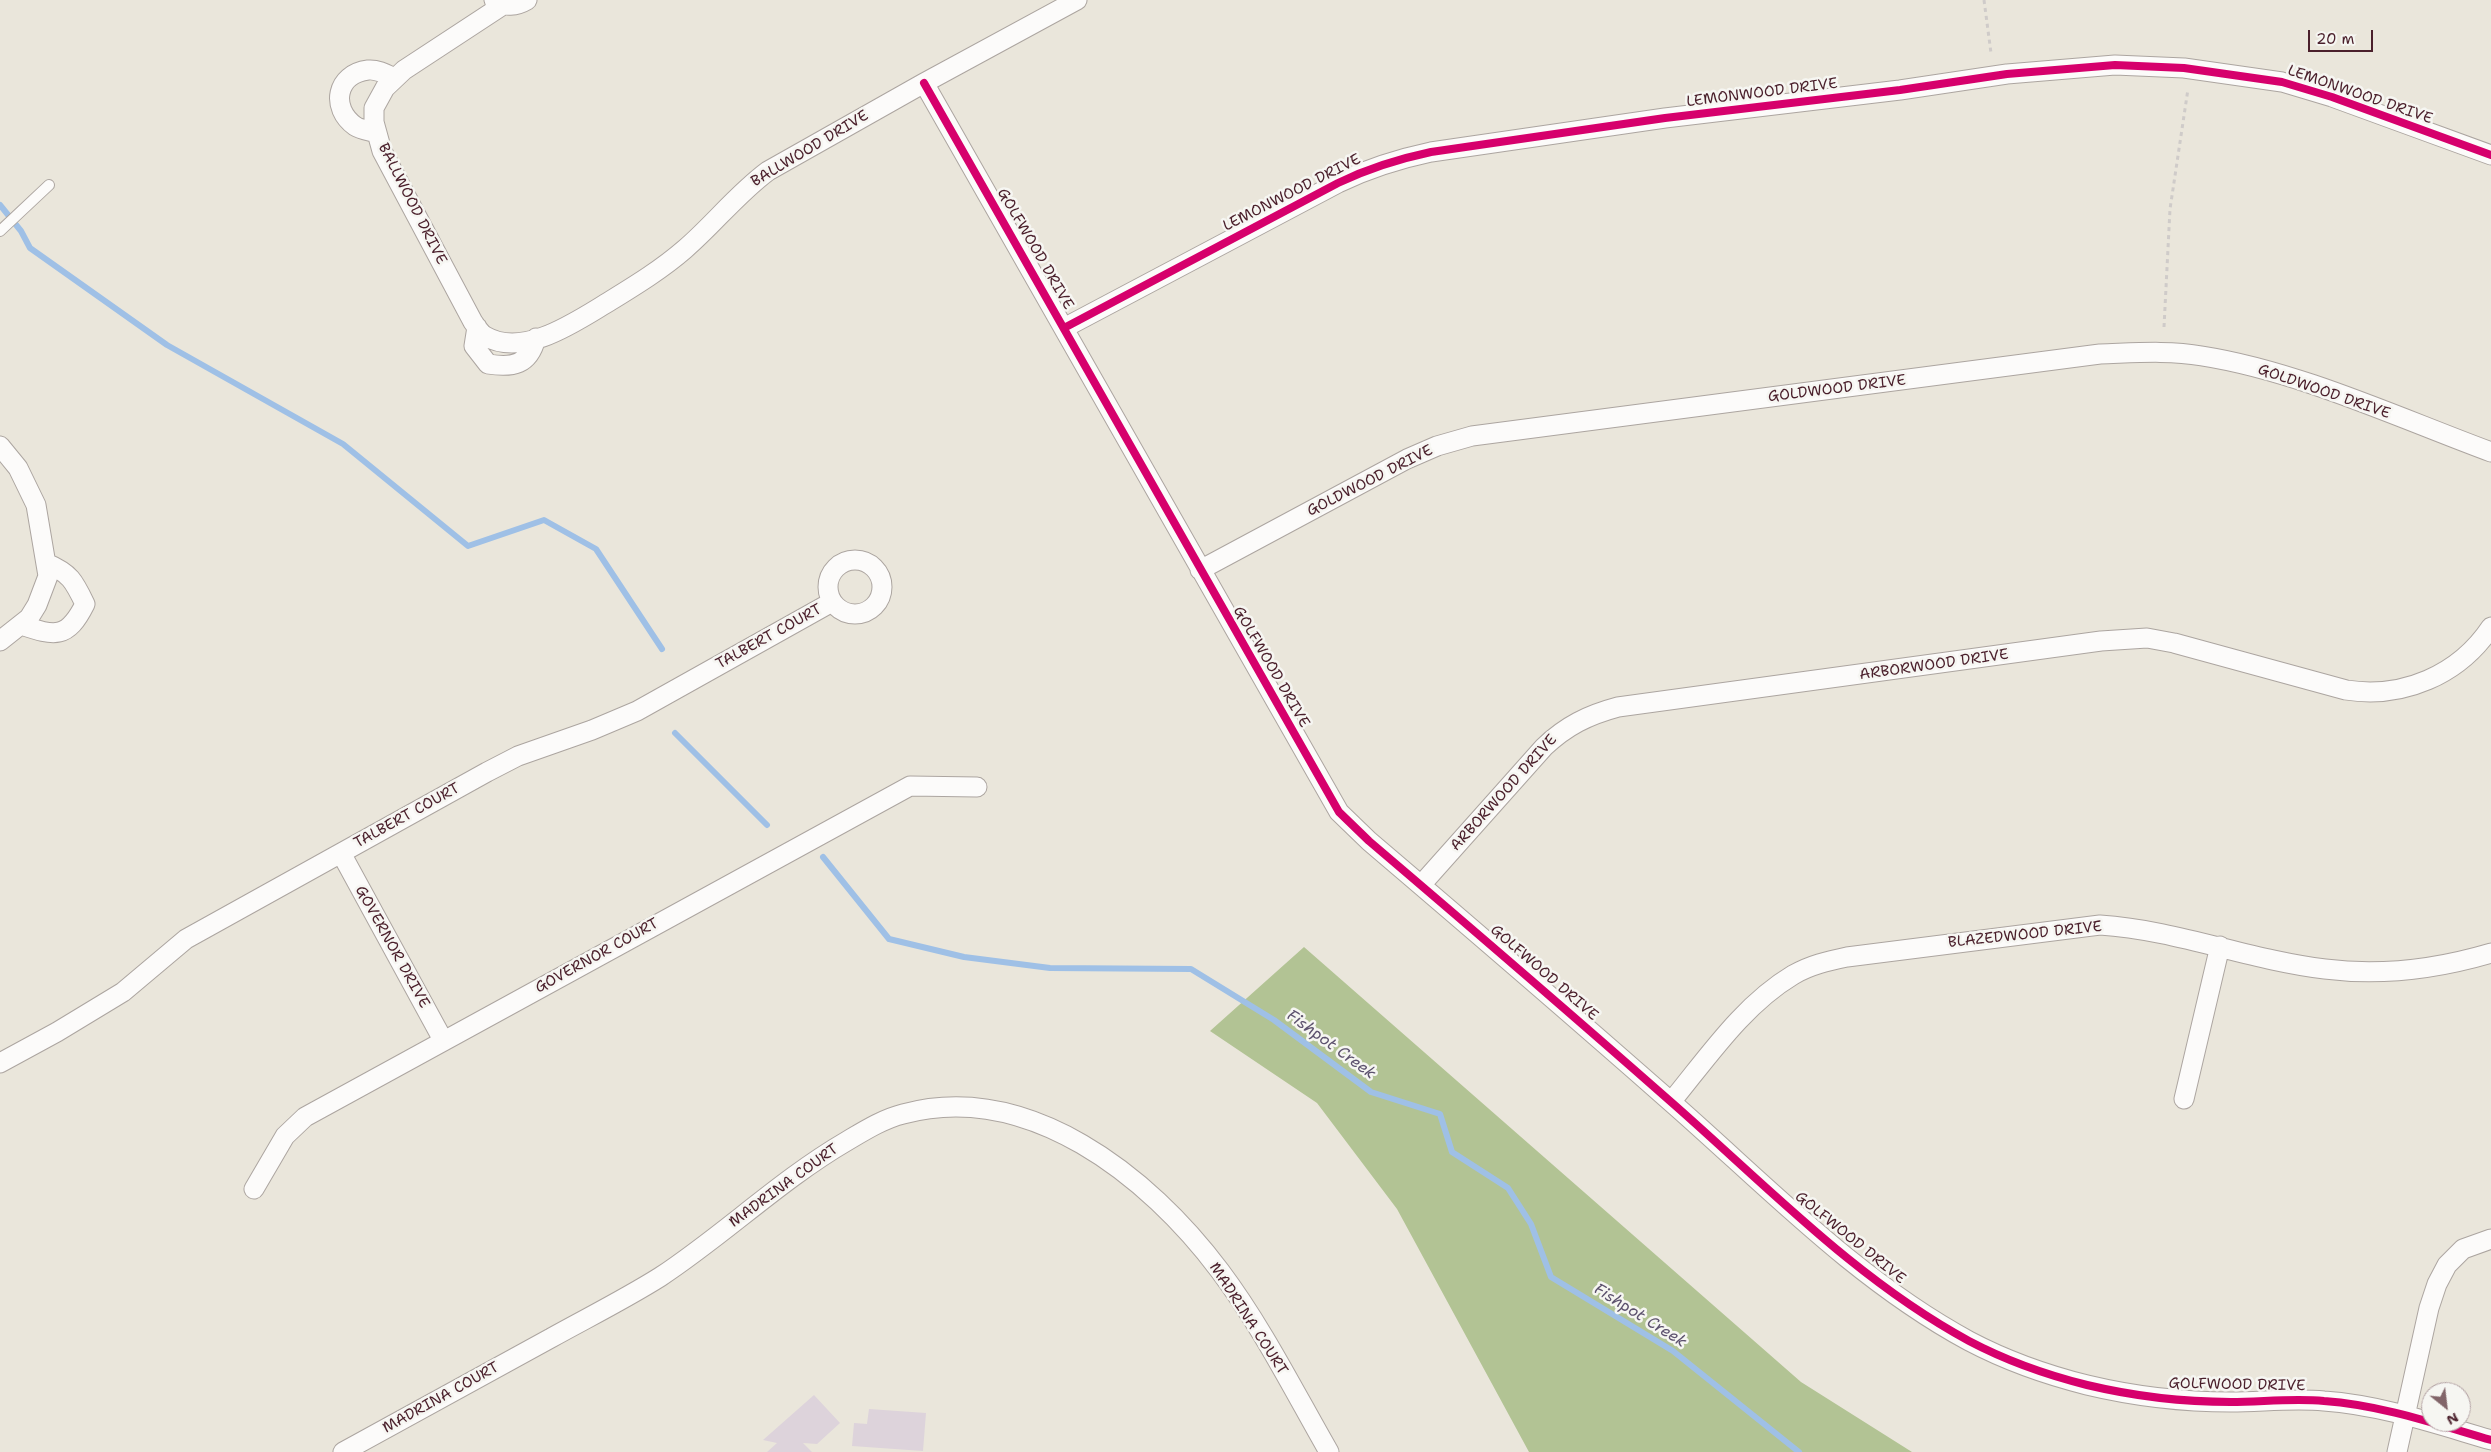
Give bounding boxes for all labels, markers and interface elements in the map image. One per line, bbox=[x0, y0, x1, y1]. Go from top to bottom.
scale bar bbox=[2311, 20, 2376, 52]
text: 20 m bbox=[2316, 29, 2355, 49]
street label: LEMONWOOD DRIVE bbox=[2285, 62, 2435, 128]
street label: LEMONWOOD DRIVE bbox=[1685, 75, 1839, 111]
street label: BALLWOOD DRIVE bbox=[748, 107, 872, 191]
street label: BALLWOOD DRIVE bbox=[374, 140, 450, 268]
street label: LEMONWOOD DRIVE bbox=[1220, 150, 1364, 236]
street label: GOLFWOOD DRIVE bbox=[993, 185, 1077, 313]
street label: GOLDWOOD DRIVE bbox=[2255, 361, 2393, 423]
street label: GOLDWOOD DRIVE bbox=[1767, 372, 1907, 406]
street label: GOLDWOOD DRIVE bbox=[1304, 441, 1436, 521]
street label: TALBERT COURT bbox=[713, 601, 825, 673]
street label: GOLFWOOD DRIVE bbox=[1229, 603, 1313, 731]
street label: ARBORWOOD DRIVE bbox=[1858, 646, 2010, 684]
street label: ARBORWOOD DRIVE bbox=[1447, 731, 1561, 855]
street label: TALBERT COURT bbox=[351, 780, 463, 852]
street label: GOVERNOR DRIVE bbox=[351, 883, 433, 1011]
street label: GOVERNOR COURT bbox=[532, 915, 662, 997]
street label: BLAZEDWOOD DRIVE bbox=[1947, 918, 2103, 952]
street label: GOLFWOOD DRIVE bbox=[1486, 921, 1602, 1025]
water label: Fishpot Creek bbox=[1283, 1006, 1379, 1084]
street label: MADRINA COURT bbox=[726, 1140, 842, 1232]
street label: GOLFWOOD DRIVE bbox=[1791, 1188, 1909, 1288]
street label: MADRINA COURT bbox=[1205, 1259, 1291, 1379]
water label: Fishpot Creek bbox=[1590, 1280, 1690, 1352]
street label: MADRINA COURT bbox=[380, 1359, 502, 1437]
street label: GOLFWOOD DRIVE bbox=[2168, 1375, 2306, 1395]
north arrow bbox=[2421, 1382, 2471, 1432]
text: N bbox=[2444, 1409, 2462, 1430]

